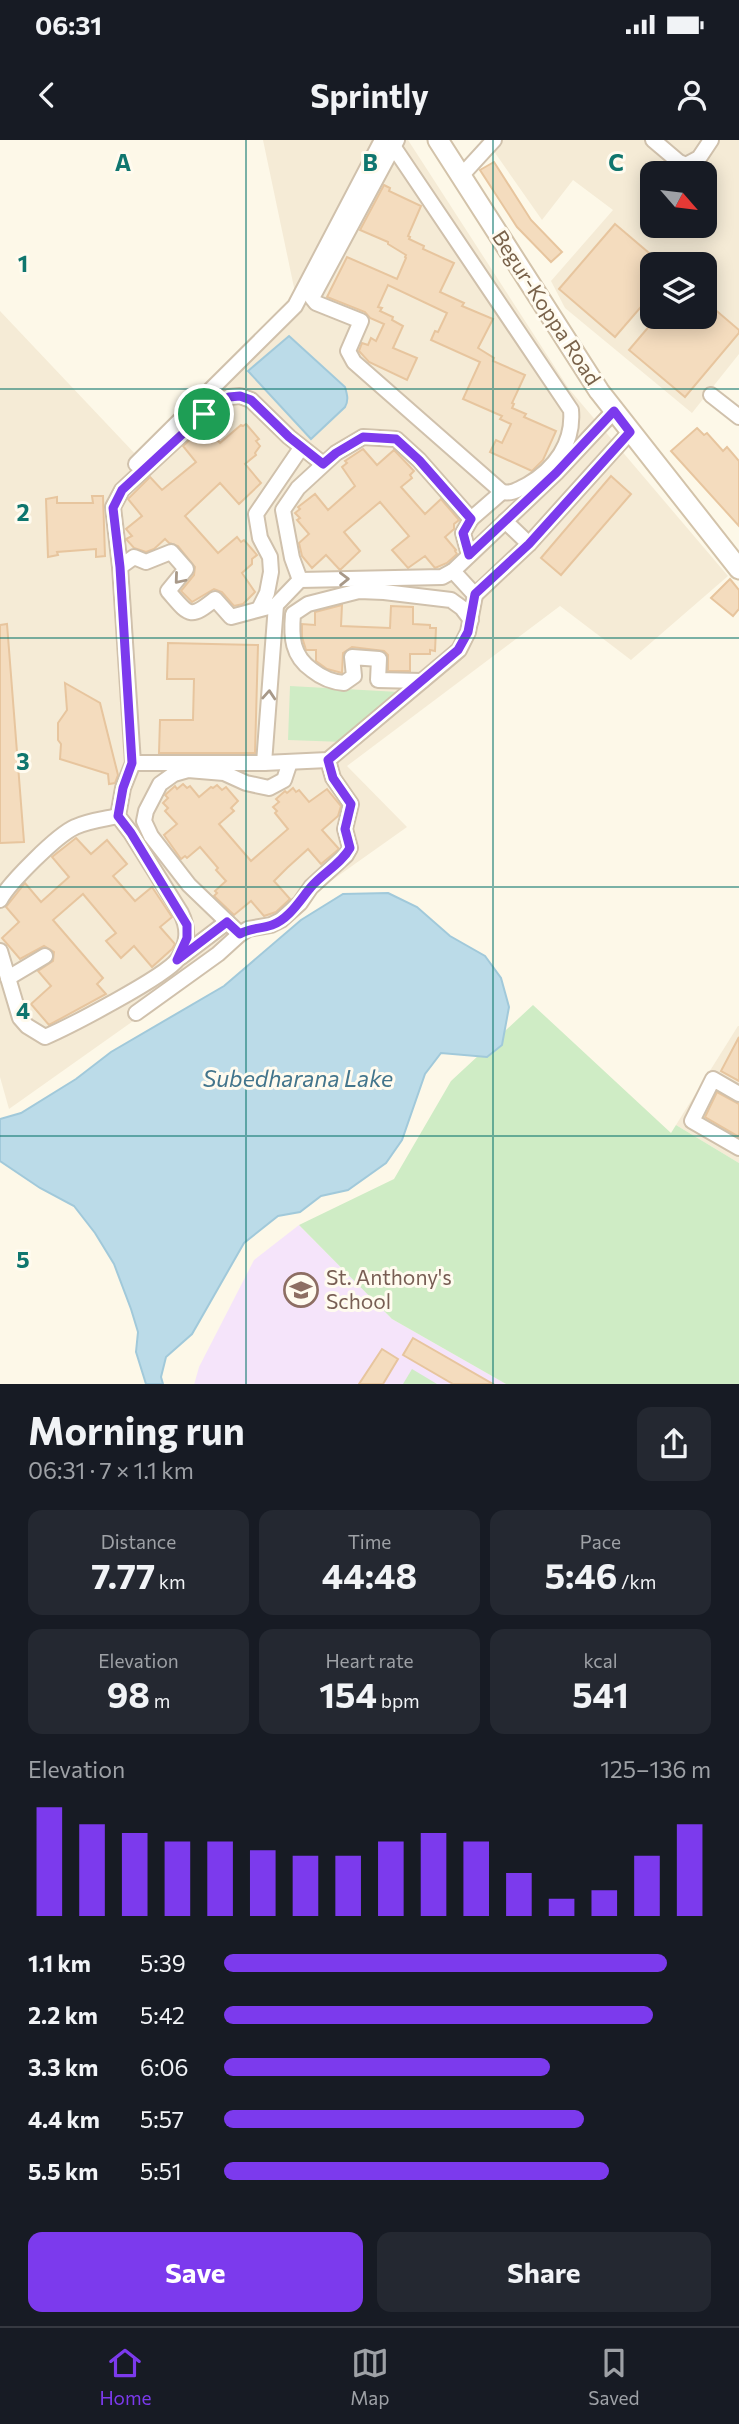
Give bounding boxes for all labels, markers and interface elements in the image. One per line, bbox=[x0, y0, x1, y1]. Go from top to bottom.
text: 06:31 bbox=[35, 9, 102, 40]
text: Sprintly bbox=[310, 75, 429, 115]
icon: back bbox=[28, 76, 66, 114]
icon: person bbox=[673, 76, 711, 114]
text: A bbox=[115, 148, 132, 176]
text: B bbox=[362, 148, 378, 176]
text: C bbox=[608, 148, 624, 176]
north arrow bbox=[640, 161, 718, 238]
map controls bbox=[640, 161, 717, 329]
street label: Begur-Koppa Road bbox=[488, 225, 607, 389]
text: 1 bbox=[18, 249, 28, 277]
button: layers bbox=[640, 252, 717, 329]
pin bbox=[174, 384, 234, 444]
icon: arrive bbox=[185, 395, 223, 433]
text: 2 bbox=[16, 498, 30, 526]
one-way arrow bbox=[174, 571, 187, 583]
one-way arrow bbox=[339, 571, 350, 587]
one-way arrow bbox=[261, 690, 276, 701]
text: 3 bbox=[16, 747, 30, 775]
text: 4 bbox=[16, 996, 30, 1024]
water label: Subedharana Lake bbox=[203, 1064, 393, 1092]
text: 5 bbox=[16, 1245, 30, 1273]
place label: St. Anthony's School bbox=[326, 1264, 452, 1313]
school or university icon: St. Anthony's School bbox=[282, 1271, 320, 1309]
text: Morning run bbox=[28, 1406, 245, 1453]
button: share bbox=[637, 1407, 711, 1481]
text: 06:31 · 7 × 1.1 km bbox=[28, 1456, 194, 1484]
text: Distance bbox=[101, 1530, 176, 1553]
text: Time bbox=[348, 1530, 391, 1553]
text: Pace bbox=[580, 1530, 621, 1553]
text: 7.77 bbox=[91, 1553, 155, 1596]
text: 44:48 bbox=[322, 1553, 417, 1596]
text: 5:46 bbox=[545, 1553, 617, 1596]
text: km bbox=[155, 1570, 186, 1593]
text: /km bbox=[617, 1570, 656, 1593]
text: Elevation bbox=[98, 1649, 179, 1672]
text: Heart rate bbox=[325, 1649, 414, 1672]
text: kcal bbox=[583, 1649, 618, 1672]
text: 98 bbox=[107, 1672, 150, 1715]
text: 154 bbox=[319, 1672, 377, 1715]
text: 541 bbox=[572, 1672, 629, 1715]
text: m bbox=[150, 1689, 170, 1712]
text: bpm bbox=[377, 1689, 420, 1712]
text: Elevation bbox=[28, 1755, 125, 1783]
text: 125–136 m bbox=[600, 1755, 711, 1783]
text: 1.1 km bbox=[28, 1949, 91, 1977]
text: 5:39 bbox=[140, 1949, 186, 1977]
text: 2.2 km bbox=[28, 2001, 98, 2029]
text: 5:42 bbox=[140, 2001, 185, 2029]
text: 3.3 km bbox=[28, 2053, 98, 2081]
text: 6:06 bbox=[140, 2053, 188, 2081]
text: 4.4 km bbox=[28, 2105, 100, 2133]
text: 5:57 bbox=[140, 2105, 184, 2133]
text: 5.5 km bbox=[28, 2157, 98, 2185]
text: 5:51 bbox=[140, 2157, 182, 2185]
button: Save bbox=[28, 2232, 363, 2312]
button: Share bbox=[377, 2232, 711, 2312]
tab: Home bbox=[99, 2344, 152, 2409]
tab: Map bbox=[350, 2344, 390, 2409]
tab: Saved bbox=[588, 2344, 640, 2409]

